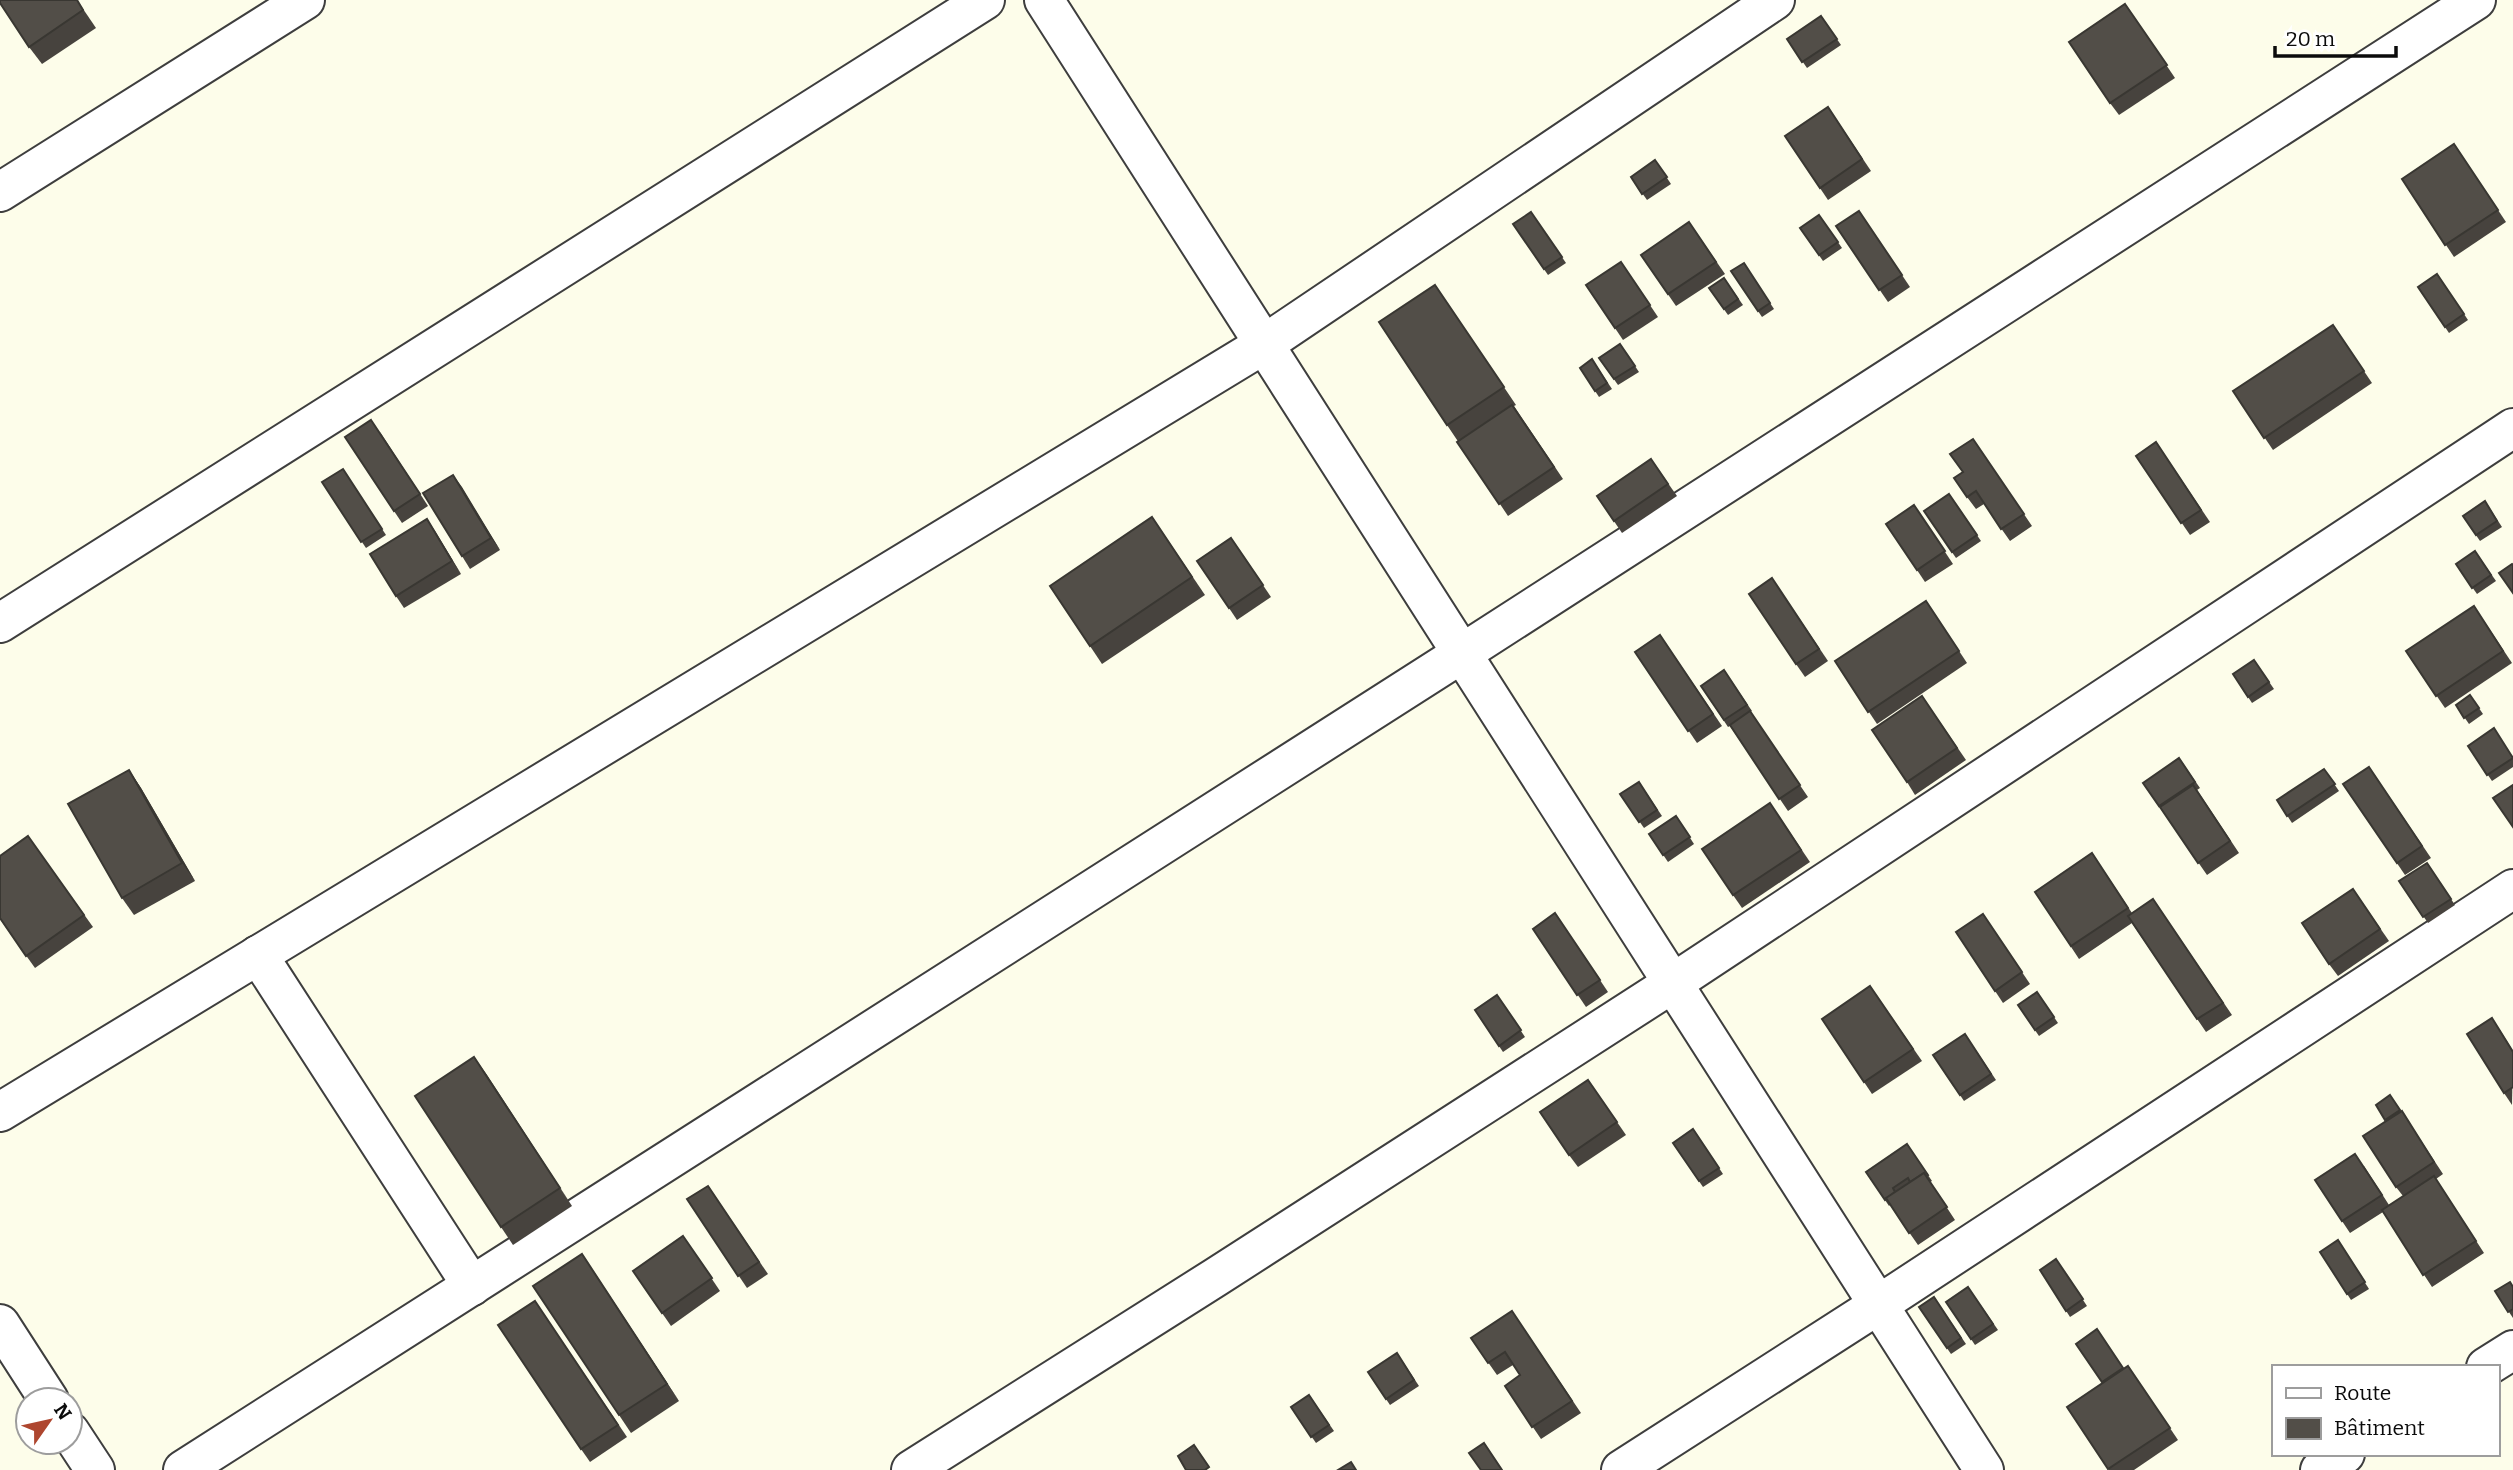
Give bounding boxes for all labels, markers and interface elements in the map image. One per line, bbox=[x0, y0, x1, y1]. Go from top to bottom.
scale bar bbox=[2275, 14, 2396, 58]
text: 20 m bbox=[2286, 26, 2335, 52]
legend bbox=[2272, 1365, 2499, 1456]
text: Route bbox=[2334, 1380, 2391, 1406]
north arrow bbox=[14, 1386, 84, 1456]
text: N bbox=[49, 1399, 76, 1425]
text: Bâtiment bbox=[2334, 1415, 2425, 1441]

